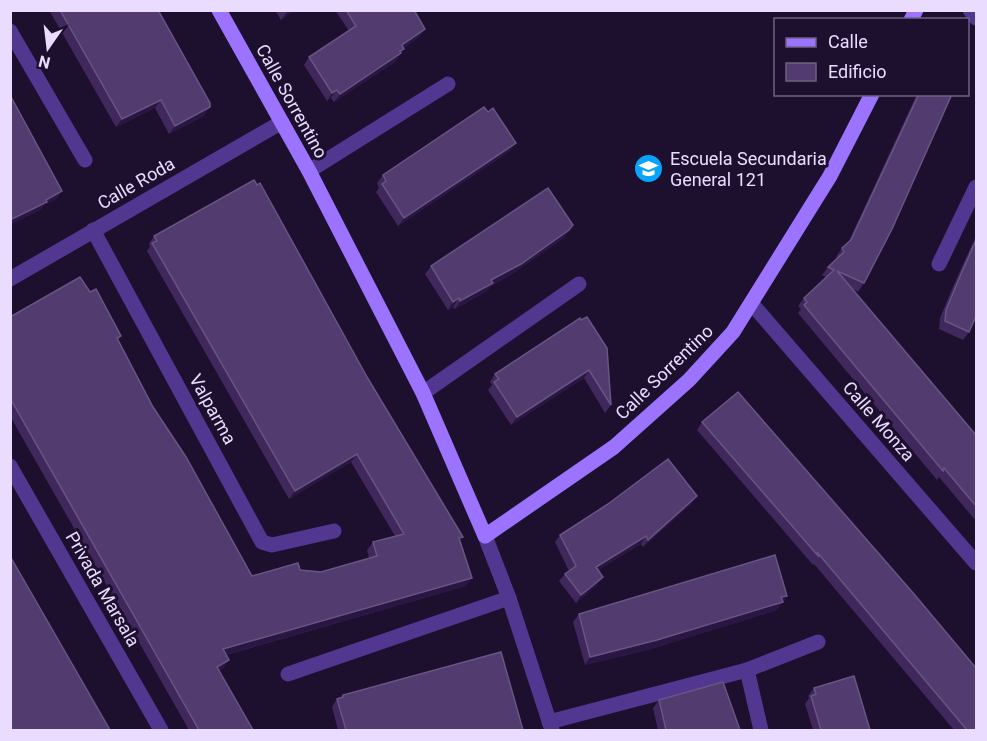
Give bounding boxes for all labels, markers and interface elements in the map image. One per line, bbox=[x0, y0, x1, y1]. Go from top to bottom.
north arrow bbox=[18, 18, 78, 78]
legend bbox=[774, 18, 969, 96]
text: Calle bbox=[828, 31, 868, 52]
street label: Calle Sorrentino bbox=[252, 40, 332, 162]
text: N bbox=[37, 51, 52, 73]
text: Edificio bbox=[828, 61, 887, 82]
place label: Escuela Secundaria General 121 bbox=[670, 148, 827, 190]
school or university icon: Escuela Secundaria General 121 bbox=[633, 152, 665, 184]
street label: Calle Roda bbox=[94, 153, 178, 213]
street label: Calle Sorrentino bbox=[611, 320, 717, 424]
street label: Valparma bbox=[185, 370, 241, 448]
street label: Calle Monza bbox=[839, 377, 919, 465]
street label: Privada Marsala bbox=[62, 528, 144, 650]

